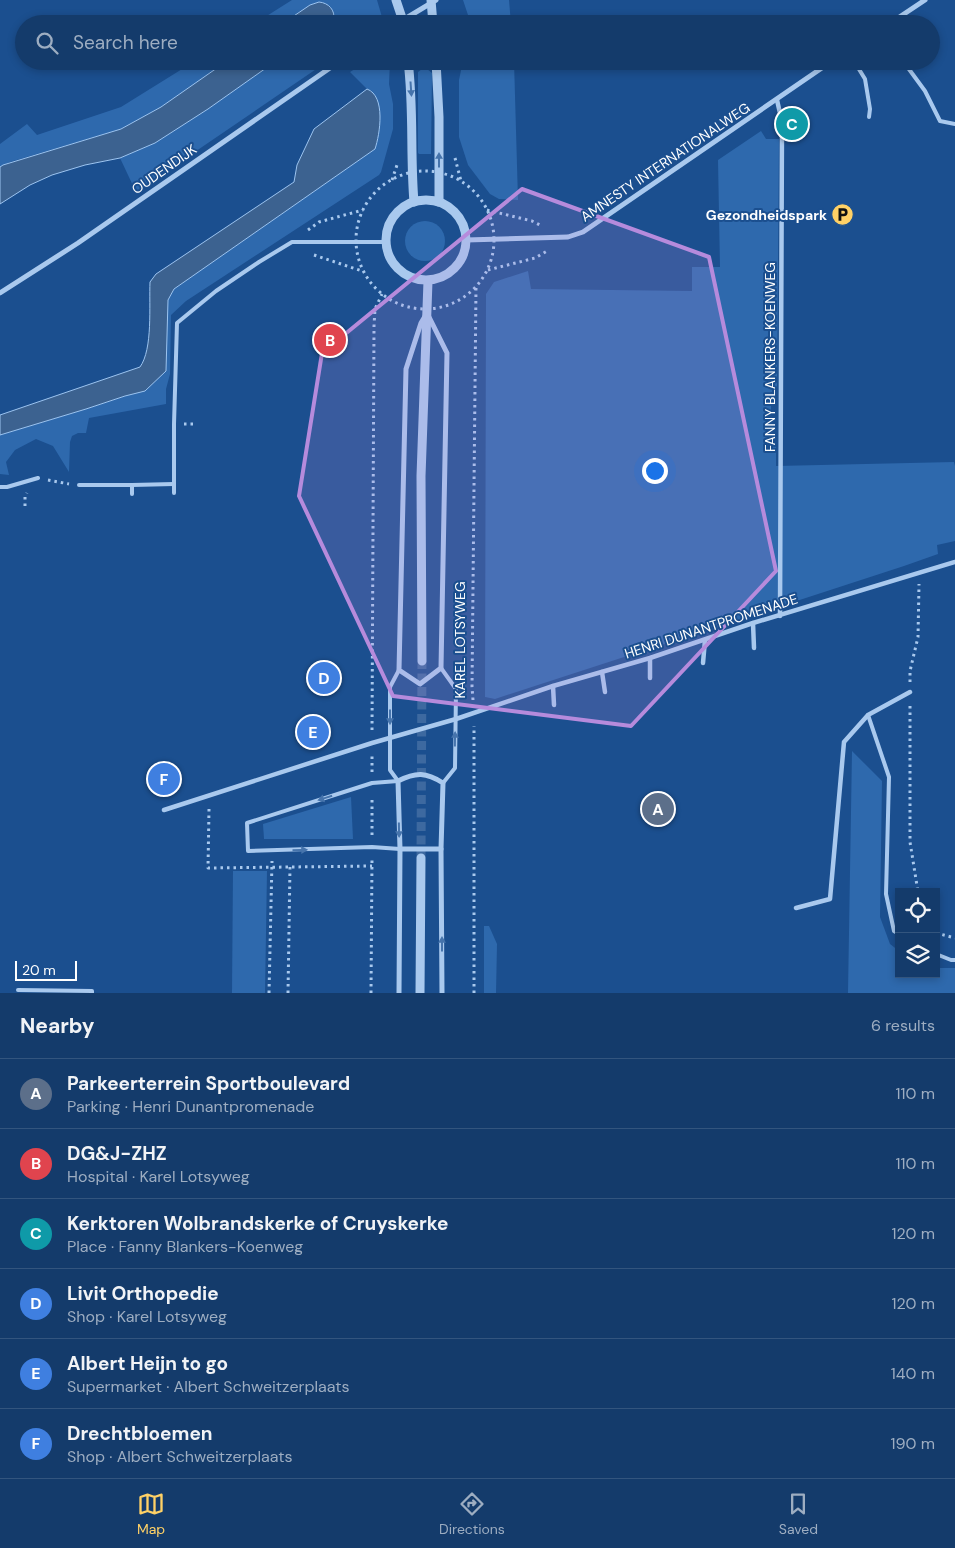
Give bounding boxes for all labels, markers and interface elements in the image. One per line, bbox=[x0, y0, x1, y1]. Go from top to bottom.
search box bbox=[15, 15, 940, 70]
icon: search bbox=[33, 29, 61, 57]
text: Search here bbox=[73, 30, 178, 55]
one-way arrow bbox=[408, 82, 416, 98]
street label: AMNESTY INTERNATIONALWEG bbox=[577, 98, 753, 226]
pin: C bbox=[776, 105, 808, 143]
street label: OUDENDIJK bbox=[128, 140, 200, 198]
one-way arrow bbox=[435, 152, 443, 168]
parking icon: Gezondheidspark bbox=[831, 203, 855, 227]
place label: Gezondheidspark bbox=[706, 206, 827, 224]
street label: FANNY BLANKERS-KOENWEG bbox=[761, 262, 779, 452]
pin: B bbox=[314, 321, 346, 359]
your location bbox=[642, 458, 668, 484]
street label: KAREL LOTSYWEG bbox=[451, 581, 469, 699]
street label: HENRI DUNANTPROMENADE bbox=[622, 589, 800, 663]
pin: D bbox=[308, 659, 340, 697]
one-way arrow bbox=[386, 709, 394, 725]
pin: E bbox=[297, 713, 329, 751]
one-way arrow bbox=[452, 731, 460, 747]
pin: F bbox=[148, 760, 180, 798]
pin: A bbox=[642, 790, 674, 828]
one-way arrow bbox=[318, 795, 333, 803]
one-way arrow bbox=[395, 822, 403, 838]
one-way arrow bbox=[293, 845, 309, 853]
map controls bbox=[895, 888, 940, 978]
button: locate bbox=[895, 888, 940, 933]
button: layers bbox=[895, 933, 940, 978]
one-way arrow bbox=[439, 936, 447, 952]
scale bar bbox=[15, 958, 78, 981]
text: 20 m bbox=[22, 961, 56, 979]
text: Nearby bbox=[20, 1012, 94, 1040]
text: 6 results bbox=[871, 1015, 935, 1036]
text: Parkeerterrein Sportboulevard bbox=[67, 1071, 350, 1096]
text: A bbox=[30, 1083, 42, 1104]
text: 110 m bbox=[896, 1083, 935, 1104]
text: Parking · Henri Dunantpromenade bbox=[67, 1096, 314, 1117]
text: DG&J-ZHZ bbox=[67, 1141, 167, 1166]
text: B bbox=[31, 1153, 41, 1174]
text: 110 m bbox=[896, 1153, 935, 1174]
text: Hospital · Karel Lotsyweg bbox=[67, 1166, 250, 1187]
text: Kerktoren Wolbrandskerke of Cruyskerke bbox=[67, 1211, 448, 1236]
text: C bbox=[30, 1223, 42, 1244]
text: 120 m bbox=[891, 1223, 935, 1244]
text: Place · Fanny Blankers-Koenweg bbox=[67, 1236, 303, 1257]
text: Livit Orthopedie bbox=[67, 1281, 219, 1306]
text: D bbox=[30, 1293, 42, 1314]
text: 120 m bbox=[891, 1293, 935, 1314]
text: Shop · Karel Lotsyweg bbox=[67, 1306, 227, 1327]
text: Albert Heijn to go bbox=[67, 1351, 228, 1376]
text: E bbox=[31, 1363, 41, 1384]
text: 140 m bbox=[891, 1363, 935, 1384]
text: Supermarket · Albert Schweitzerplaats bbox=[67, 1376, 350, 1397]
text: Drechtbloemen bbox=[67, 1421, 213, 1446]
text: F bbox=[32, 1433, 40, 1454]
text: 190 m bbox=[891, 1433, 935, 1454]
text: Shop · Albert Schweitzerplaats bbox=[67, 1446, 293, 1467]
tab: Map bbox=[137, 1490, 165, 1538]
tab: Directions bbox=[439, 1490, 505, 1538]
tab: Saved bbox=[779, 1490, 818, 1538]

